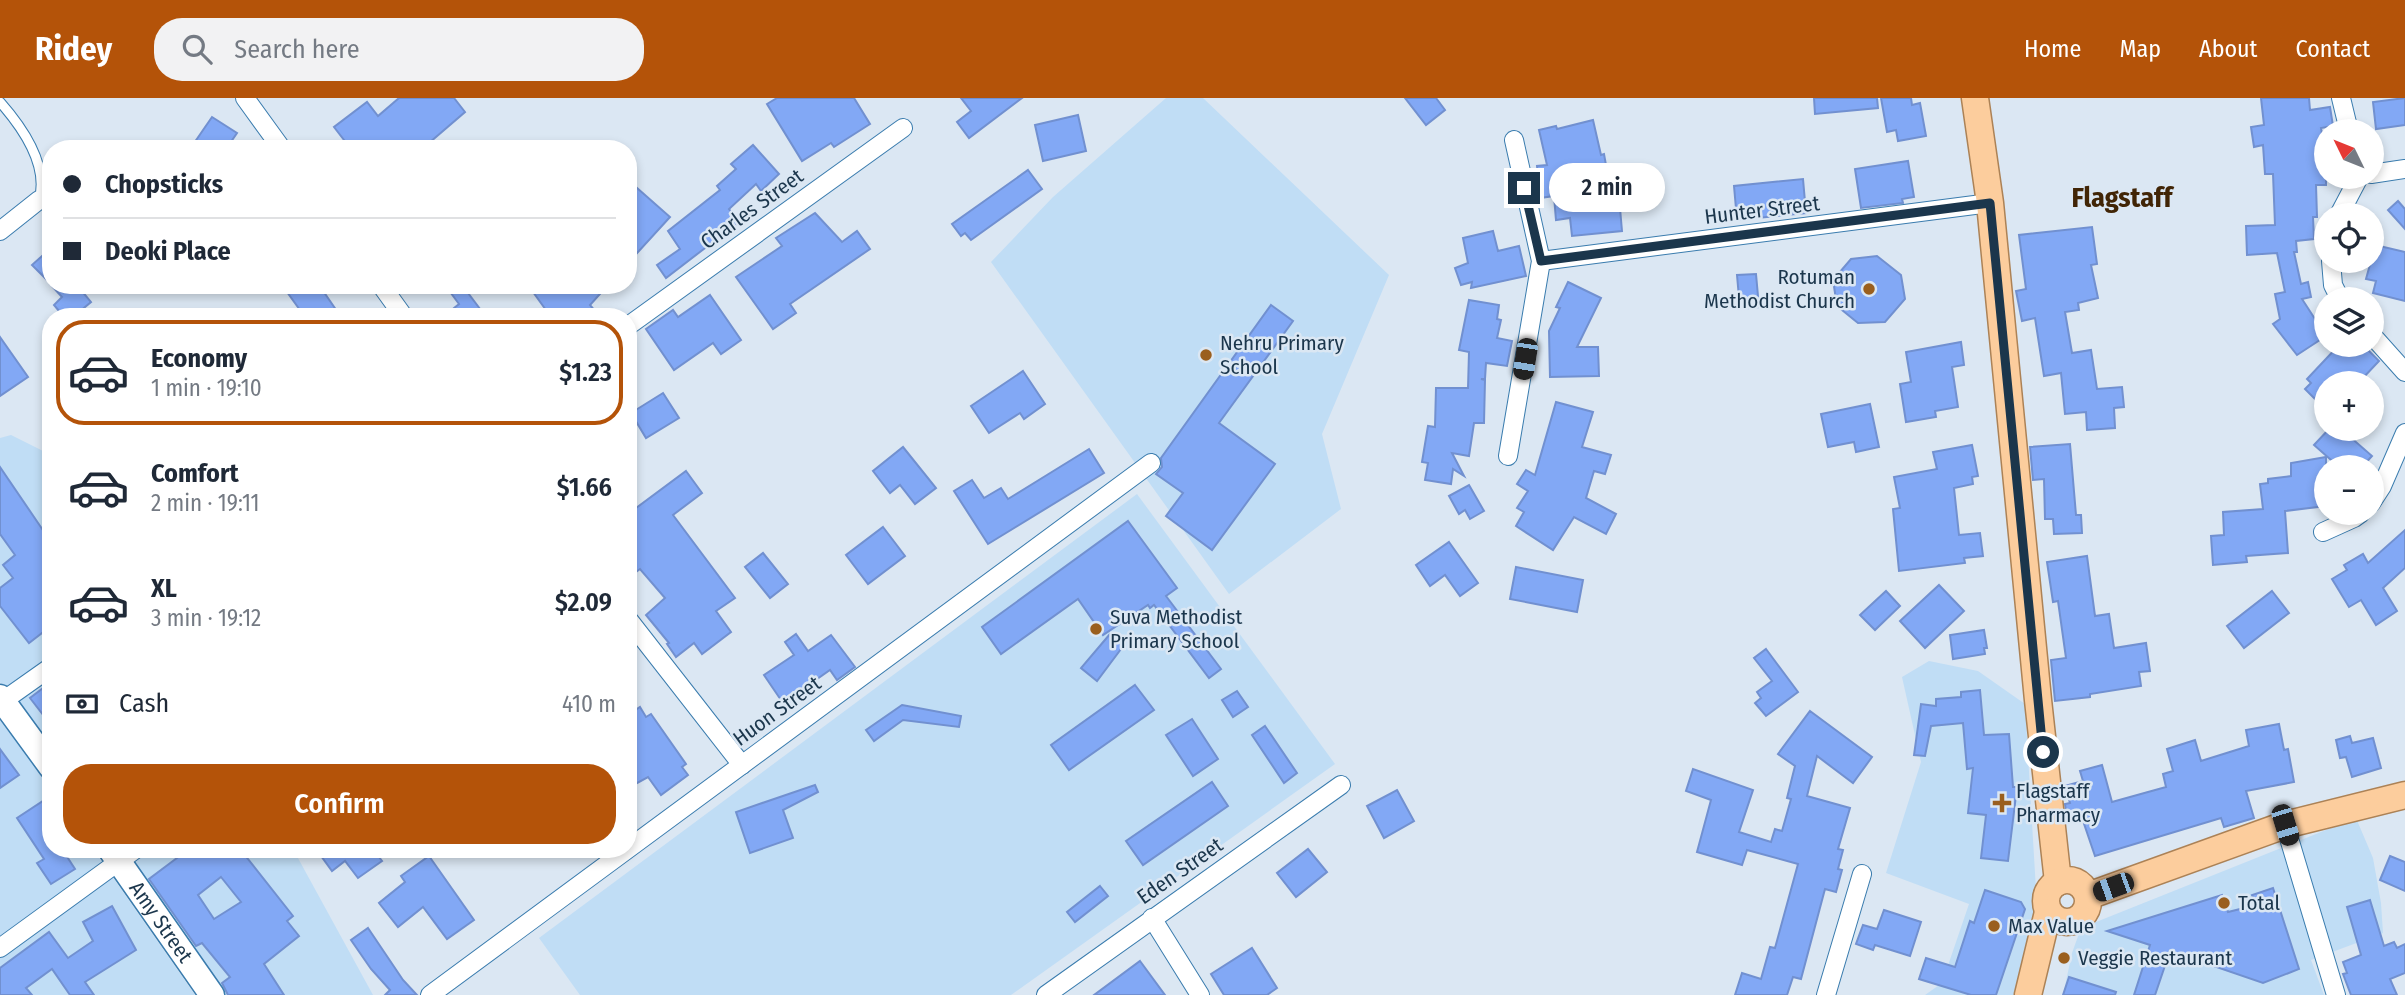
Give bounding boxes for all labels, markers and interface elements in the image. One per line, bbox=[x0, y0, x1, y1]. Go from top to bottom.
search box bbox=[154, 18, 644, 81]
text: Ridey bbox=[35, 29, 112, 69]
icon: search bbox=[178, 30, 216, 68]
text: Search here bbox=[234, 34, 360, 65]
text: Home bbox=[2024, 35, 2081, 63]
text: Map bbox=[2119, 35, 2161, 63]
text: About bbox=[2199, 35, 2257, 63]
text: Contact bbox=[2295, 35, 2370, 63]
north arrow bbox=[2314, 119, 2384, 189]
map controls bbox=[2314, 119, 2384, 525]
street label: Charles Street bbox=[696, 163, 808, 255]
callout: 2 min bbox=[1548, 164, 1664, 212]
text: Chopsticks bbox=[105, 169, 223, 200]
route end bbox=[1508, 172, 1540, 204]
text: 2 min bbox=[1581, 173, 1633, 201]
district label: Flagstaff bbox=[2071, 181, 2175, 214]
street label: Hunter Street bbox=[1703, 190, 1821, 230]
button: locate bbox=[2314, 203, 2384, 273]
text: Deoki Place bbox=[105, 236, 231, 267]
place label: Rotuman Methodist Church bbox=[1704, 264, 1855, 314]
marker: Rotuman Methodist Church bbox=[1861, 281, 1877, 297]
button: layers bbox=[2314, 287, 2384, 357]
place label: Nehru Primary School bbox=[1220, 330, 1344, 380]
car bbox=[1512, 337, 1539, 381]
icon: car bbox=[67, 341, 130, 404]
text: Economy bbox=[151, 343, 247, 374]
marker: Nehru Primary School bbox=[1198, 347, 1214, 363]
text: $1.23 bbox=[559, 357, 612, 388]
button: + bbox=[2314, 371, 2384, 441]
text: 1 min · 19:10 bbox=[151, 374, 262, 402]
button: − bbox=[2314, 455, 2384, 525]
icon: car bbox=[67, 456, 130, 519]
text: Comfort bbox=[151, 458, 239, 489]
text: $1.66 bbox=[557, 472, 612, 503]
text: 2 min · 19:11 bbox=[151, 489, 260, 517]
icon: car bbox=[67, 571, 130, 634]
text: XL bbox=[151, 573, 177, 604]
text: $2.09 bbox=[555, 587, 612, 618]
text: 3 min · 19:12 bbox=[151, 604, 261, 632]
place label: Suva Methodist Primary School bbox=[1110, 604, 1242, 654]
marker: Suva Methodist Primary School bbox=[1088, 621, 1104, 637]
street label: Huon Street bbox=[728, 670, 826, 752]
icon: cash bbox=[63, 685, 101, 723]
text: Cash bbox=[119, 688, 169, 719]
text: 410 m bbox=[562, 690, 616, 718]
route start bbox=[2027, 736, 2059, 768]
button: Confirm bbox=[63, 764, 616, 844]
place label: Flagstaff Pharmacy bbox=[2016, 778, 2101, 828]
marker: Flagstaff Pharmacy bbox=[1994, 795, 2010, 811]
car bbox=[2269, 802, 2302, 848]
street label: Eden Street bbox=[1132, 832, 1228, 910]
car bbox=[2090, 870, 2137, 904]
street label: Amy Street bbox=[124, 876, 198, 968]
place label: Total bbox=[2238, 890, 2280, 916]
marker: Total bbox=[2216, 895, 2232, 911]
place label: Max Value bbox=[2008, 913, 2094, 939]
marker: Max Value bbox=[1986, 918, 2002, 934]
place label: Veggie Restaurant bbox=[2078, 945, 2232, 971]
marker: Veggie Restaurant bbox=[2056, 950, 2072, 966]

